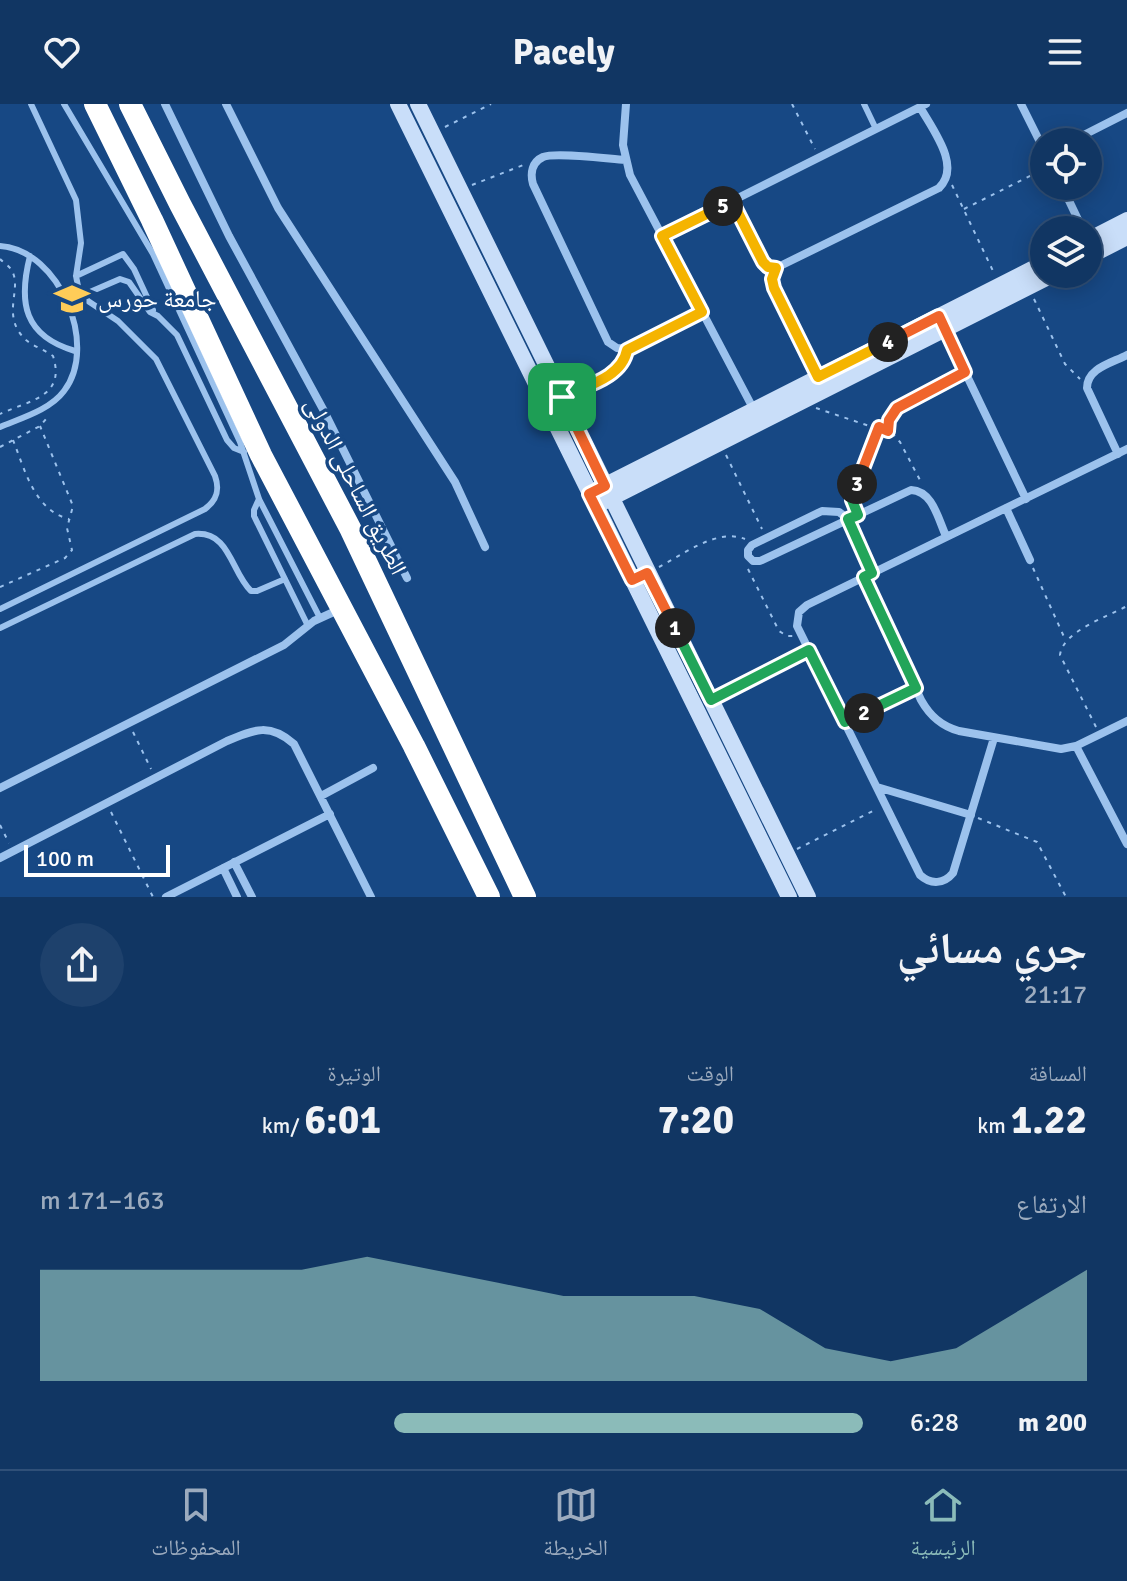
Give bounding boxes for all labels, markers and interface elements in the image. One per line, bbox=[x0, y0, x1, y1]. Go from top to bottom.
icon: heart bbox=[40, 30, 84, 74]
text: Pacely bbox=[512, 30, 615, 75]
icon: menu bbox=[1043, 30, 1087, 74]
map controls bbox=[1030, 128, 1102, 288]
button: locate bbox=[1030, 128, 1102, 200]
pin: 5 bbox=[703, 186, 743, 226]
text: 5 bbox=[717, 192, 729, 219]
button: layers bbox=[1030, 216, 1102, 288]
school or university icon: جامعة حورس bbox=[53, 280, 91, 318]
place label: جامعة حورس bbox=[98, 284, 216, 314]
pin: 4 bbox=[868, 322, 908, 362]
text: 4 bbox=[882, 328, 894, 355]
pin bbox=[528, 363, 596, 431]
icon: arrive bbox=[540, 375, 584, 419]
street label: الطريق الساحلى الدولى bbox=[298, 392, 414, 580]
pin: 3 bbox=[837, 464, 877, 504]
text: 3 bbox=[851, 470, 863, 497]
pin: 1 bbox=[655, 608, 695, 648]
text: 1 bbox=[669, 614, 681, 641]
pin: 2 bbox=[844, 693, 884, 733]
text: 2 bbox=[858, 699, 870, 726]
scale bar bbox=[24, 841, 170, 877]
text: 100 m bbox=[36, 845, 94, 872]
text: جري مسائي bbox=[897, 922, 1087, 976]
button: share bbox=[40, 923, 124, 1007]
text: 21:17 bbox=[1024, 979, 1087, 1011]
text: الوتيرة bbox=[327, 1060, 381, 1087]
text: الوقت bbox=[687, 1060, 734, 1087]
text: المسافة bbox=[1029, 1060, 1087, 1087]
text: 6:01 bbox=[304, 1095, 381, 1145]
text: 7:20 bbox=[657, 1095, 734, 1145]
text: 1.22 bbox=[1011, 1095, 1087, 1145]
text: /km bbox=[262, 1112, 304, 1139]
text: km bbox=[977, 1112, 1011, 1139]
text: 163–171 m bbox=[40, 1185, 165, 1217]
text: الارتفاع bbox=[1016, 1189, 1087, 1221]
text: 6:28 bbox=[910, 1407, 959, 1439]
text: 200 m bbox=[1018, 1407, 1087, 1439]
tab: المحفوظات bbox=[151, 1483, 241, 1569]
tab: الخريطة bbox=[543, 1483, 608, 1569]
tab: الرئيسية bbox=[911, 1483, 976, 1569]

